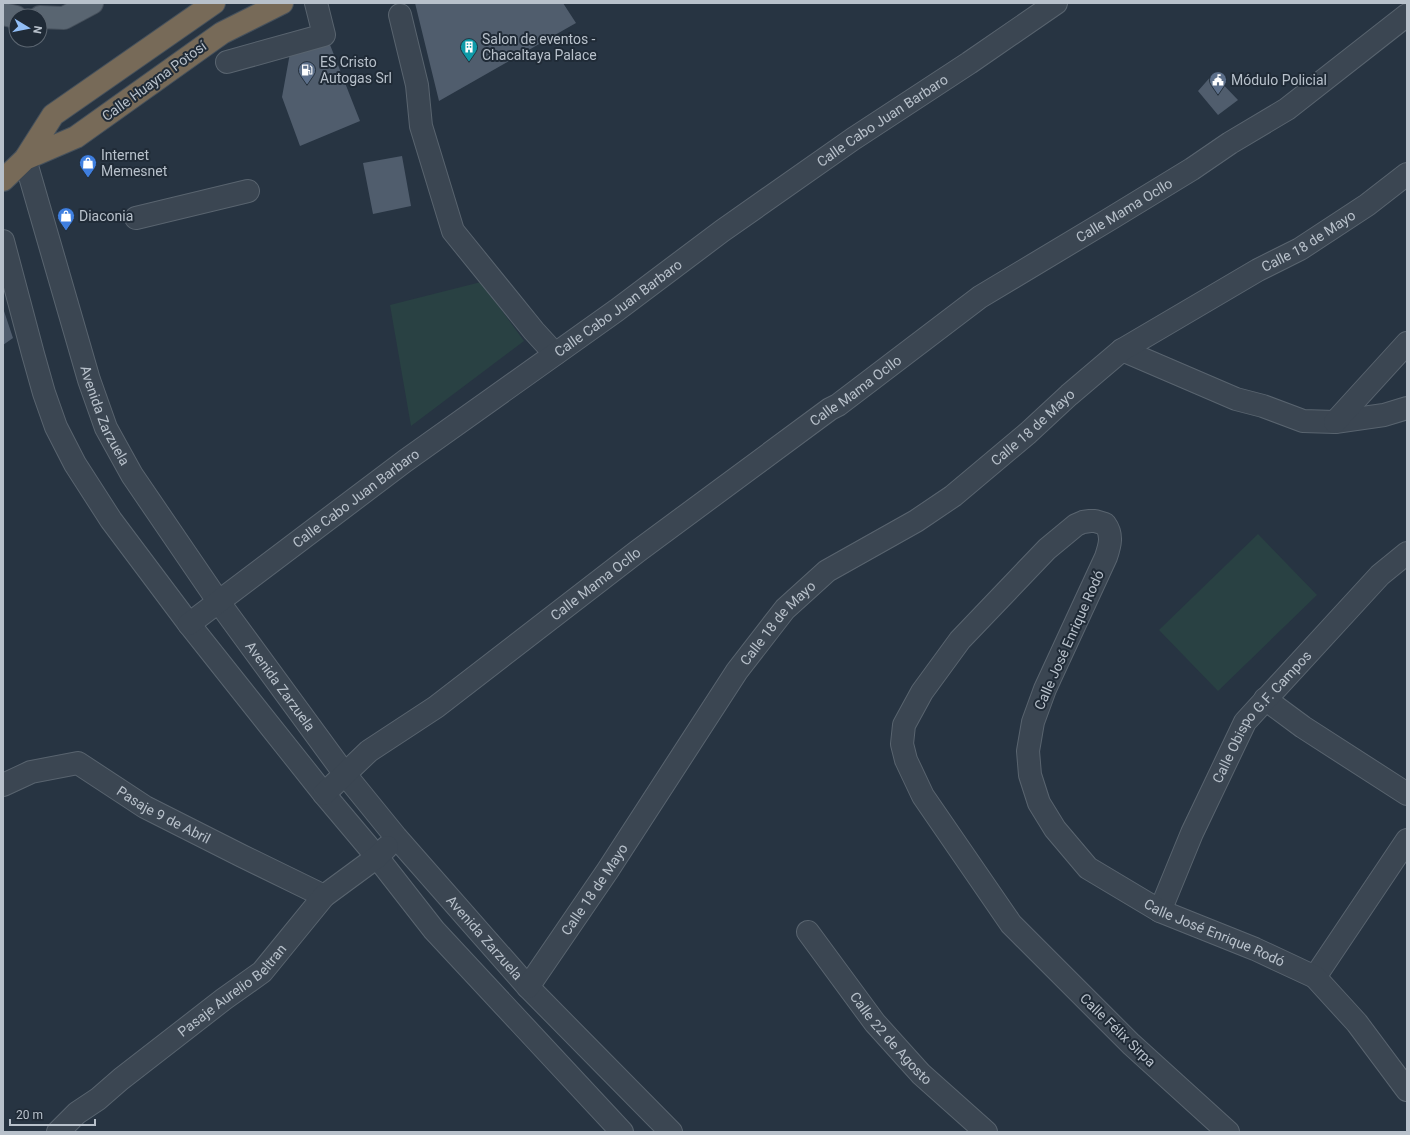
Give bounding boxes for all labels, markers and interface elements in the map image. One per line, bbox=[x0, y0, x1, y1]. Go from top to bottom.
north arrow bbox=[8, 8, 48, 48]
text: N bbox=[30, 25, 44, 35]
place label: Salon de eventos - Chacaltaya Palace bbox=[482, 31, 597, 63]
street label: Calle Huayna Potosí bbox=[99, 37, 210, 124]
building icon: Salon de eventos - Chacaltaya Palace bbox=[459, 37, 479, 62]
place label: ES Cristo Autogas Srl bbox=[320, 54, 392, 86]
fuel station icon: ES Cristo Autogas Srl bbox=[297, 60, 317, 85]
public building icon: Módulo Policial bbox=[1208, 70, 1228, 95]
street label: Calle Cabo Juan Barbaro bbox=[814, 71, 951, 170]
place label: Módulo Policial bbox=[1231, 72, 1327, 88]
place label: Internet Memesnet bbox=[101, 147, 168, 179]
shop icon: Internet Memesnet bbox=[78, 153, 98, 178]
street label: Calle Mama Ocllo bbox=[1073, 175, 1175, 245]
shop icon: Diaconia bbox=[56, 206, 76, 231]
street label: Calle 18 de Mayo bbox=[1259, 207, 1358, 275]
place label: Diaconia bbox=[79, 208, 133, 224]
street label: Calle Cabo Juan Barbaro bbox=[551, 256, 685, 360]
street label: Calle Mama Ocllo bbox=[807, 352, 904, 429]
street label: Avenida Zarzuela bbox=[77, 364, 133, 468]
street label: Calle 18 de Mayo bbox=[988, 386, 1078, 469]
street label: Calle Cabo Juan Barbaro bbox=[290, 446, 422, 551]
street label: Calle Mama Ocllo bbox=[547, 544, 644, 624]
street label: Calle José Enrique Rodó bbox=[1031, 568, 1107, 712]
street label: Calle 18 de Mayo bbox=[737, 577, 819, 668]
street label: Avenida Zarzuela bbox=[242, 638, 319, 734]
street label: Calle Obispo G.F. Campos bbox=[1209, 647, 1314, 786]
street label: Pasaje 9 de Abril bbox=[114, 783, 213, 847]
street label: Calle 18 de Mayo bbox=[558, 841, 631, 938]
street label: Avenida Zarzuela bbox=[443, 892, 526, 983]
street label: Calle José Enrique Rodó bbox=[1141, 895, 1287, 970]
street label: Pasaje Aurelio Beltran bbox=[175, 941, 290, 1040]
street label: Calle 22 de Agosto bbox=[847, 989, 935, 1088]
street label: Calle Félix Sirpa bbox=[1077, 990, 1159, 1070]
scale bar bbox=[10, 1101, 95, 1127]
text: 20 m bbox=[16, 1108, 43, 1122]

